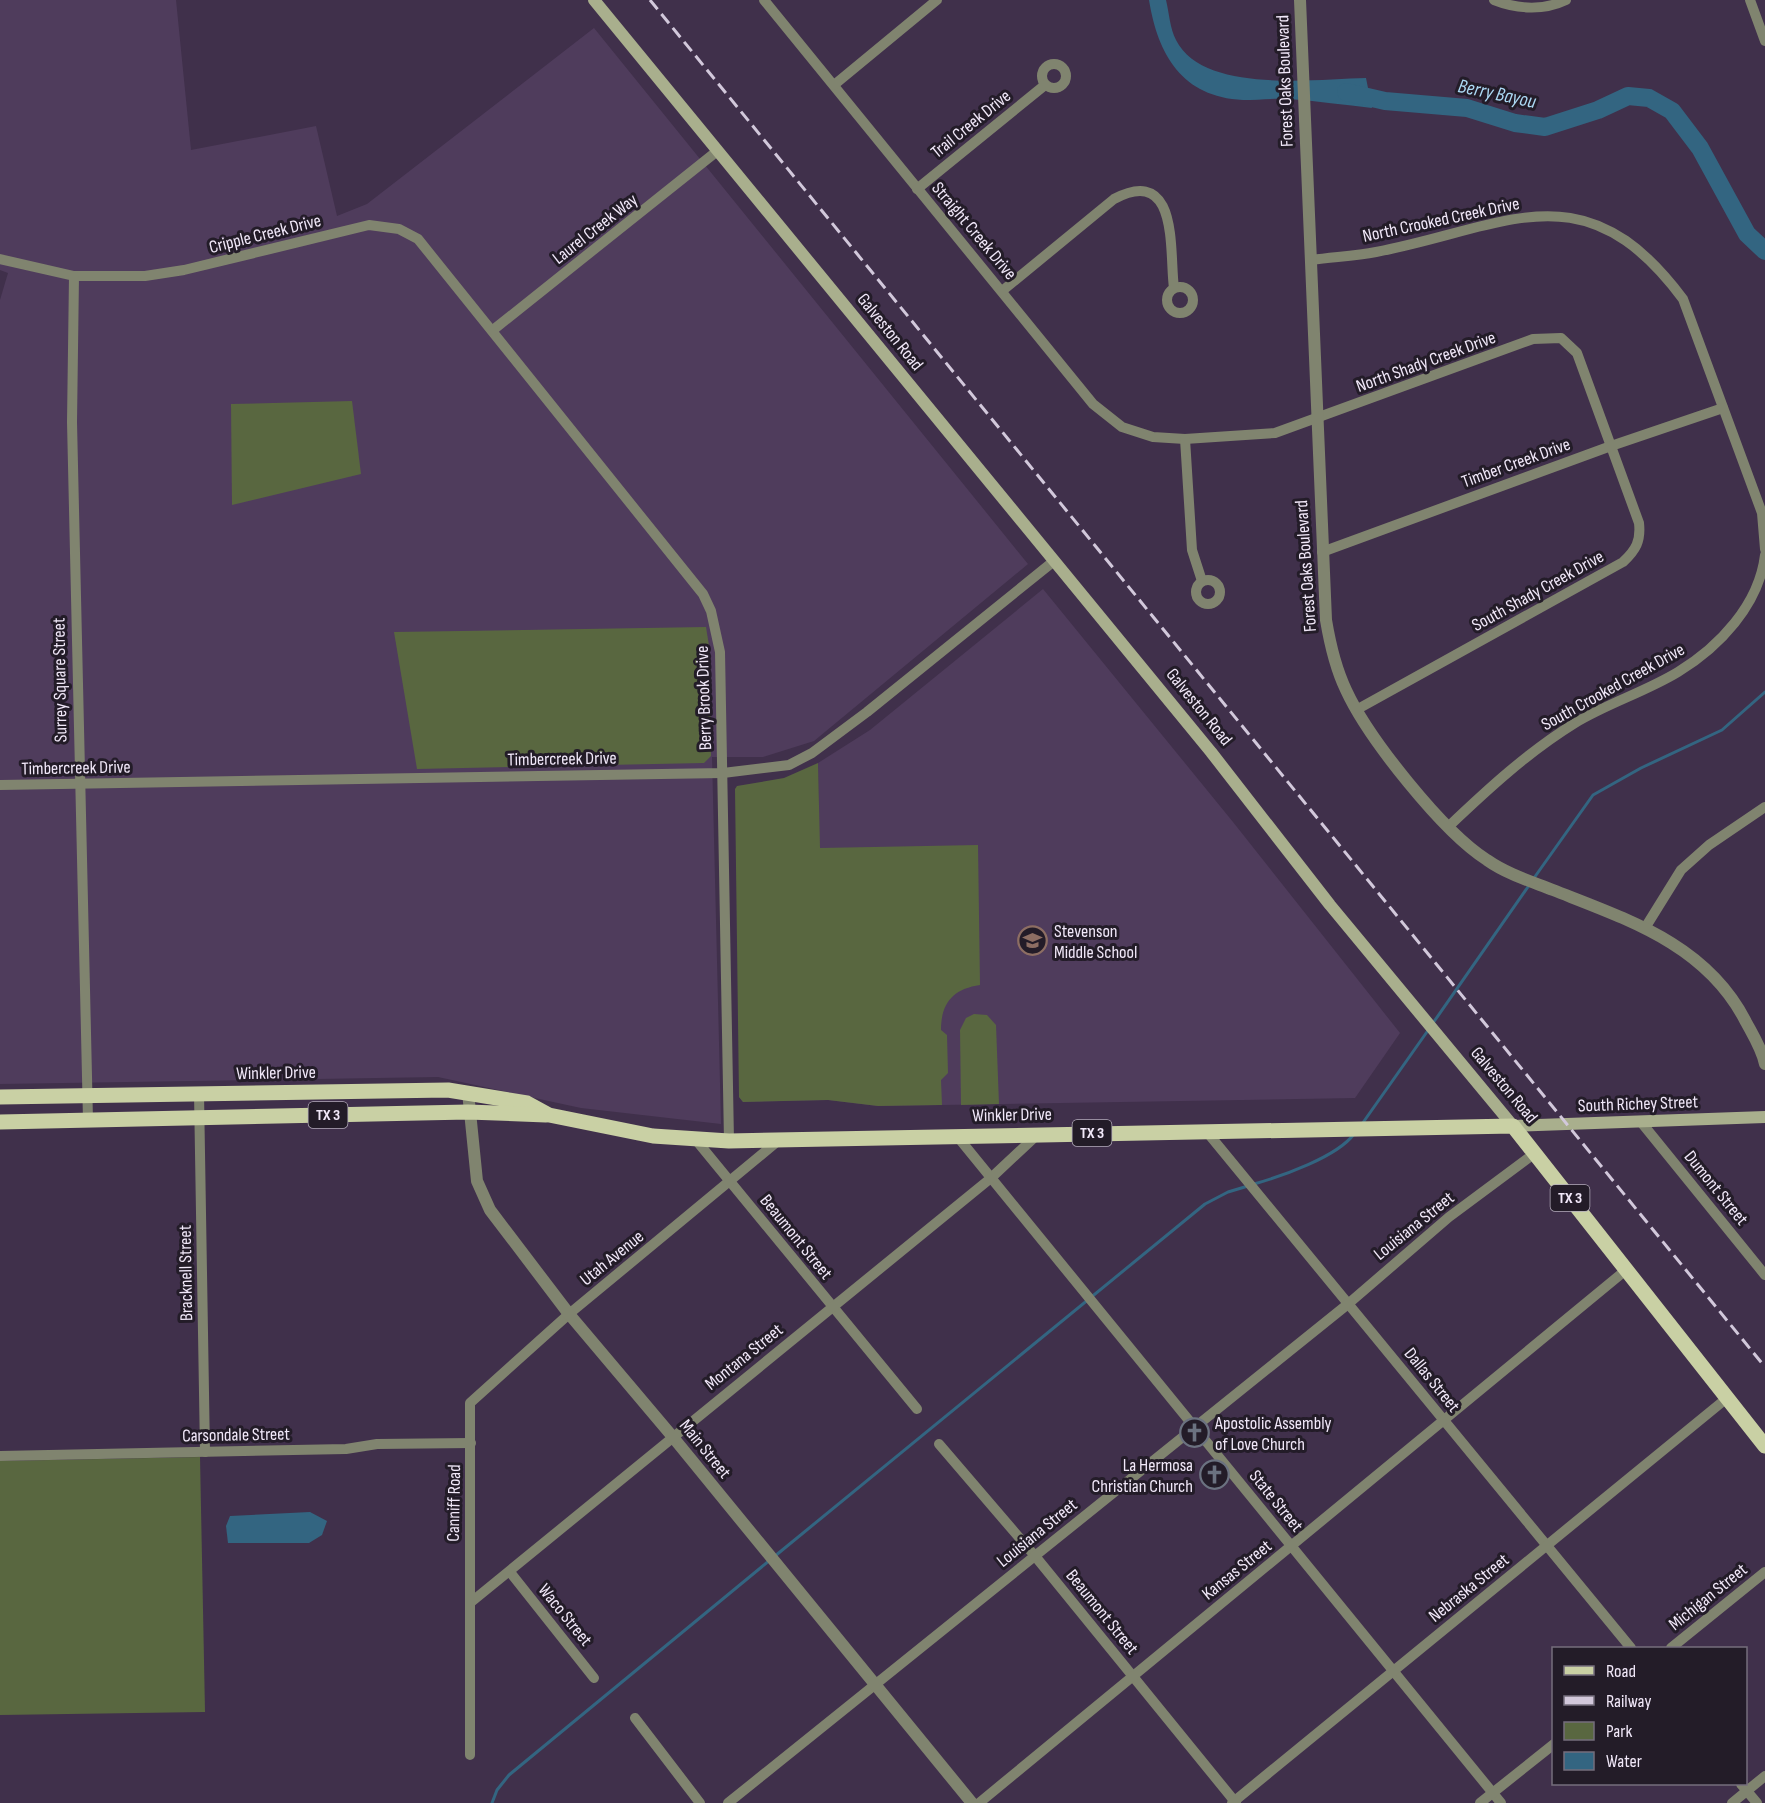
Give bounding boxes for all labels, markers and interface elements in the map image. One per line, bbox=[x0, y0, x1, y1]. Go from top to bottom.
street label: Forest Oaks Boulevard bbox=[1272, 15, 1298, 147]
water label: Berry Bayou bbox=[1456, 74, 1539, 114]
street label: Trail Creek Drive bbox=[927, 85, 1015, 163]
street label: Straight Creek Drive bbox=[927, 178, 1021, 284]
street label: Laurel Creek Way bbox=[548, 189, 642, 269]
street label: North Crooked Creek Drive bbox=[1361, 193, 1521, 247]
street label: Cripple Creek Drive bbox=[207, 210, 323, 258]
street label: Galveston Road bbox=[853, 289, 927, 375]
street label: North Shady Creek Drive bbox=[1353, 327, 1499, 397]
street label: Timber Creek Drive bbox=[1459, 434, 1573, 492]
street label: Forest Oaks Boulevard bbox=[1291, 499, 1321, 633]
street label: South Shady Creek Drive bbox=[1468, 546, 1608, 636]
street label: Surrey Square Street bbox=[48, 617, 72, 743]
street label: South Crooked Creek Drive bbox=[1538, 639, 1688, 735]
street label: Berry Brook Drive bbox=[692, 645, 716, 751]
street label: Galveston Road bbox=[1162, 664, 1236, 750]
street label: Timbercreek Drive bbox=[507, 748, 617, 770]
street label: Timbercreek Drive bbox=[21, 757, 131, 779]
place label: Stevenson Middle School bbox=[1054, 921, 1137, 963]
school or university icon: Stevenson Middle School bbox=[1017, 925, 1049, 957]
street label: Galveston Road bbox=[1466, 1043, 1542, 1127]
street label: Winkler Drive bbox=[236, 1062, 316, 1084]
street label: South Richey Street bbox=[1578, 1091, 1699, 1117]
road number: TX 3 bbox=[308, 1102, 348, 1128]
street label: Winkler Drive bbox=[972, 1104, 1052, 1126]
road number: TX 3 bbox=[1072, 1120, 1112, 1146]
street label: Dumont Street bbox=[1680, 1147, 1753, 1230]
road number: TX 3 bbox=[1550, 1185, 1590, 1211]
street label: Louisiana Street bbox=[1370, 1187, 1459, 1265]
street label: Beaumont Street bbox=[755, 1190, 837, 1284]
street label: Bracknell Street bbox=[175, 1224, 197, 1321]
street label: Utah Avenue bbox=[576, 1226, 648, 1290]
street label: Montana Street bbox=[701, 1319, 787, 1395]
street label: Dallas Street bbox=[1400, 1344, 1465, 1417]
place label: Apostolic Assembly of Love Church bbox=[1214, 1413, 1331, 1455]
street label: Main Street bbox=[675, 1415, 735, 1483]
church icon: Apostolic Assembly of Love Church bbox=[1178, 1417, 1210, 1449]
street label: Carsondale Street bbox=[182, 1424, 291, 1446]
place label: La Hermosa Christian Church bbox=[1092, 1455, 1193, 1497]
church icon: La Hermosa Christian Church bbox=[1198, 1459, 1230, 1491]
street label: Canniff Road bbox=[443, 1464, 465, 1542]
street label: State Street bbox=[1245, 1466, 1308, 1537]
street label: Louisiana Street bbox=[993, 1494, 1082, 1572]
street label: Kansas Street bbox=[1198, 1535, 1276, 1604]
street label: Nebraska Street bbox=[1425, 1549, 1514, 1627]
street label: Michigan Street bbox=[1665, 1559, 1752, 1635]
street label: Beaumont Street bbox=[1061, 1565, 1143, 1659]
street label: Waco Street bbox=[534, 1580, 597, 1651]
legend bbox=[1552, 1647, 1747, 1785]
text: Road bbox=[1606, 1661, 1636, 1682]
text: Railway bbox=[1606, 1691, 1651, 1712]
text: Park bbox=[1606, 1721, 1632, 1742]
text: Water bbox=[1606, 1751, 1642, 1772]

